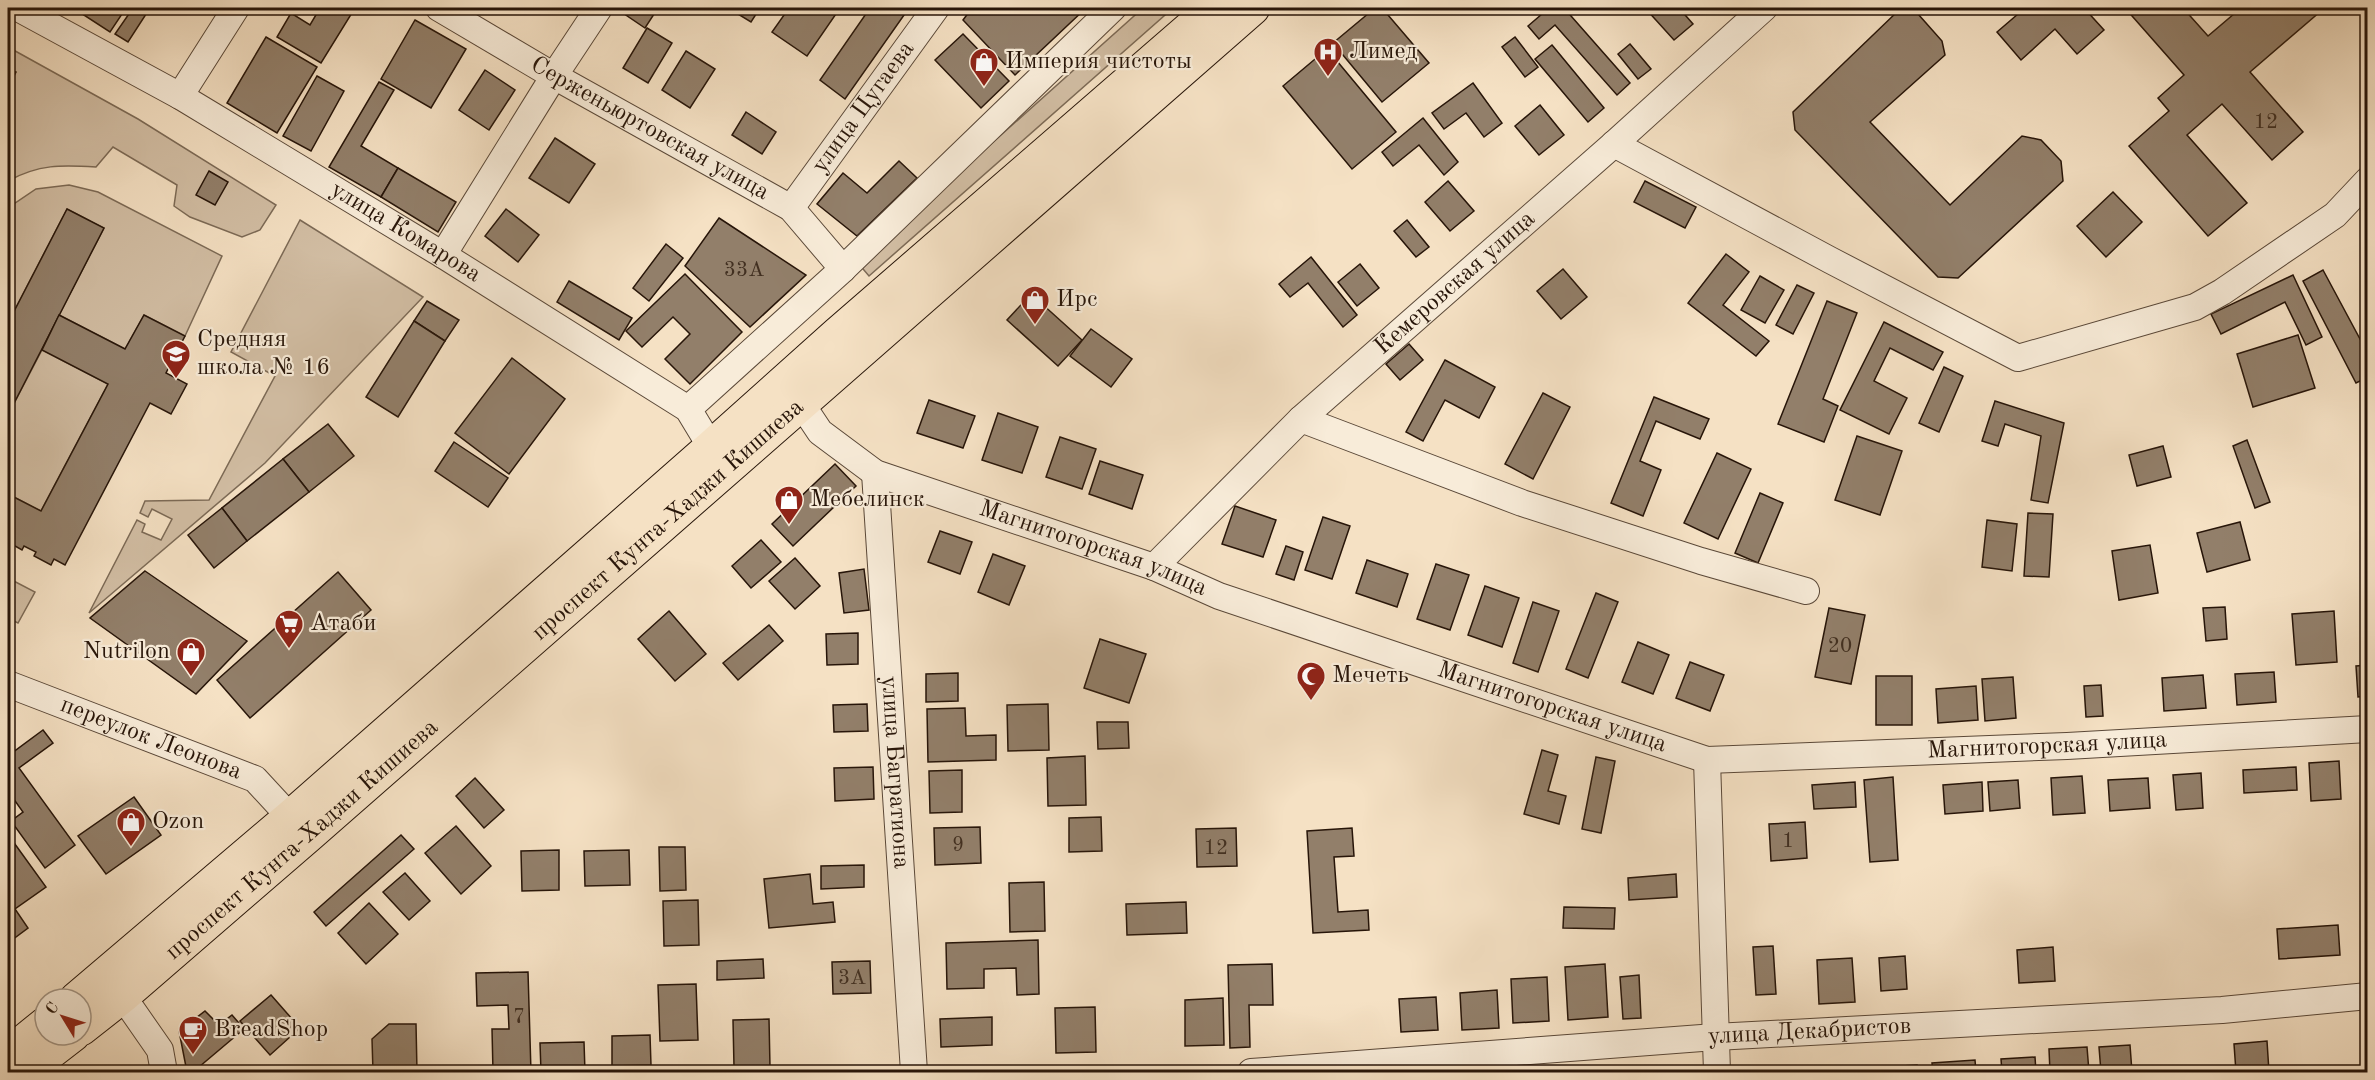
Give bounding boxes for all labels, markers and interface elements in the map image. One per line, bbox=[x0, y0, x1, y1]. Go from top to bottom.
hospital icon: Лимед bbox=[1312, 36, 1344, 78]
street label: улица Цугаева bbox=[808, 37, 919, 178]
place label: Лимед bbox=[1349, 40, 1417, 64]
shop icon: Империя чистоты bbox=[968, 46, 1000, 88]
place label: Империя чистоты bbox=[1005, 50, 1192, 74]
street label: Серженьюртовская улица bbox=[526, 53, 773, 205]
house number: 12 bbox=[2254, 112, 2278, 133]
street label: улица Комарова bbox=[326, 178, 485, 287]
street label: Кемеровская улица bbox=[1371, 207, 1540, 360]
house number: 33А bbox=[724, 260, 764, 281]
shop icon: Ирс bbox=[1019, 284, 1051, 326]
place label: Ирс bbox=[1056, 288, 1097, 312]
place label: Средняя школа № 16 bbox=[197, 328, 330, 380]
school or university icon: Средняя школа № 16 bbox=[160, 338, 192, 380]
street label: проспект Кунта-Хаджи Кишиева bbox=[528, 395, 809, 645]
shop icon: Мебелинск bbox=[773, 484, 805, 526]
place label: Мебелинск bbox=[810, 488, 925, 512]
street label: Магнитогорская улица bbox=[976, 497, 1211, 601]
supermarket icon: Атаби bbox=[273, 608, 305, 650]
place label: Атаби bbox=[310, 612, 376, 636]
shop icon: Nutrilon bbox=[175, 636, 207, 678]
house number: 20 bbox=[1828, 636, 1852, 657]
place label: Nutrilon bbox=[83, 640, 170, 664]
street label: Магнитогорская улица bbox=[1434, 658, 1670, 758]
mosque icon: Мечеть bbox=[1295, 660, 1327, 702]
place label: Мечеть bbox=[1332, 664, 1409, 688]
street label: улица Багратиона bbox=[876, 675, 913, 870]
street label: переулок Леонова bbox=[57, 693, 245, 785]
street label: проспект Кунта-Хаджи Кишиева bbox=[162, 715, 443, 965]
street label: Магнитогорская улица bbox=[1926, 728, 2168, 763]
shop icon: Ozon bbox=[115, 806, 147, 848]
place label: Ozon bbox=[152, 810, 204, 834]
house number: 1 bbox=[1782, 831, 1794, 852]
house number: 9 bbox=[952, 835, 964, 856]
house number: 12 bbox=[1204, 838, 1228, 859]
house number: 3А bbox=[838, 968, 866, 989]
north arrow bbox=[33, 987, 93, 1047]
text: С bbox=[43, 1000, 62, 1018]
house number: 7 bbox=[513, 1007, 525, 1028]
cafe icon: BreadShop bbox=[177, 1014, 209, 1056]
street label: улица Декабристов bbox=[1707, 1015, 1912, 1049]
place label: BreadShop bbox=[214, 1018, 328, 1042]

